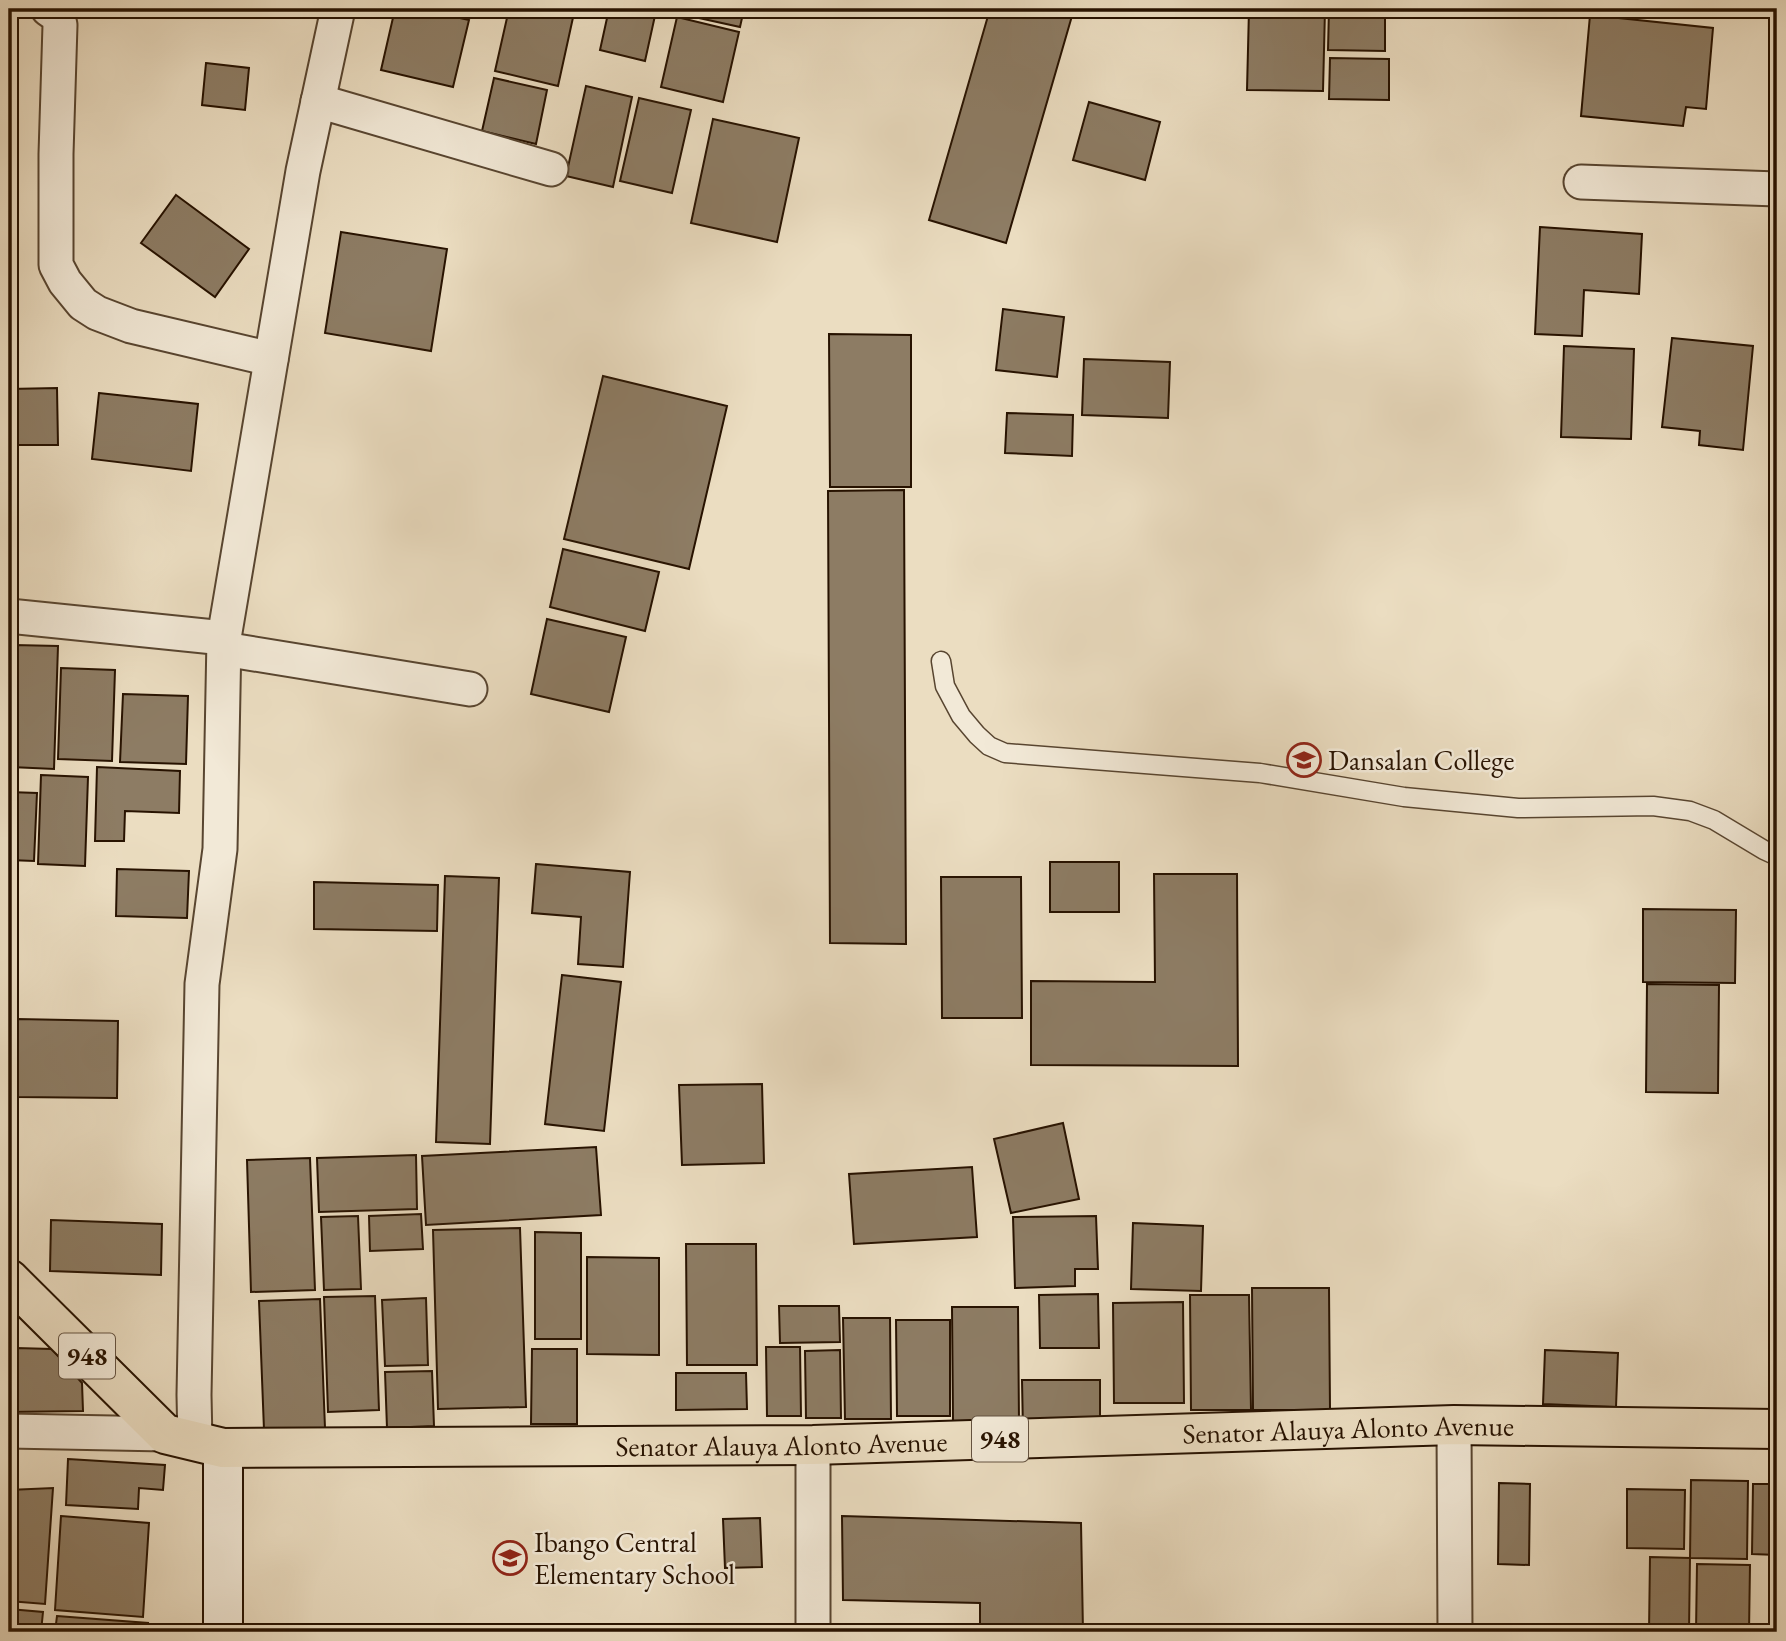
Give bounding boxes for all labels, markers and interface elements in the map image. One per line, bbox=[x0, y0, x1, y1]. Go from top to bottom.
school or university icon: Dansalan College bbox=[1285, 741, 1323, 779]
place label: Dansalan College bbox=[1328, 742, 1514, 778]
road number: 948 bbox=[59, 1334, 115, 1378]
street label: Senator Alauya Alonto Avenue bbox=[1182, 1407, 1514, 1451]
road number: 948 bbox=[972, 1416, 1028, 1462]
street label: Senator Alauya Alonto Avenue bbox=[615, 1423, 948, 1464]
place label: Ibango Central Elementary School bbox=[534, 1524, 735, 1592]
school or university icon: Ibango Central Elementary School bbox=[491, 1539, 529, 1577]

